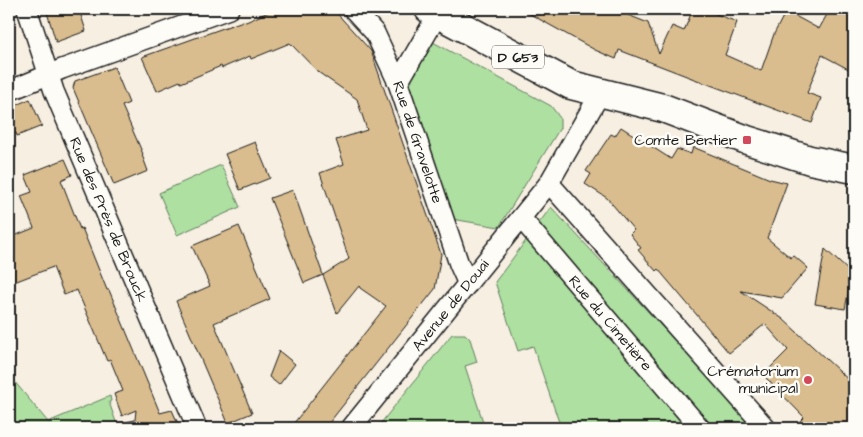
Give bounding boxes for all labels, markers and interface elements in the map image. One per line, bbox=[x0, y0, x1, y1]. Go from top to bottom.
road number: D 653 bbox=[492, 46, 544, 68]
street label: Rue de Gravelotte bbox=[387, 78, 448, 206]
place label: Comte Bertier bbox=[634, 130, 737, 151]
street label: Rue des Près de Brouck bbox=[64, 134, 152, 305]
marker: Comte Bertier bbox=[741, 134, 753, 146]
street label: Avenue de Douai bbox=[407, 255, 495, 356]
street label: Rue du Cimetière bbox=[563, 271, 657, 376]
place label: Crématorium municipal bbox=[707, 361, 798, 399]
marker: Crématorium municipal bbox=[802, 374, 814, 386]

